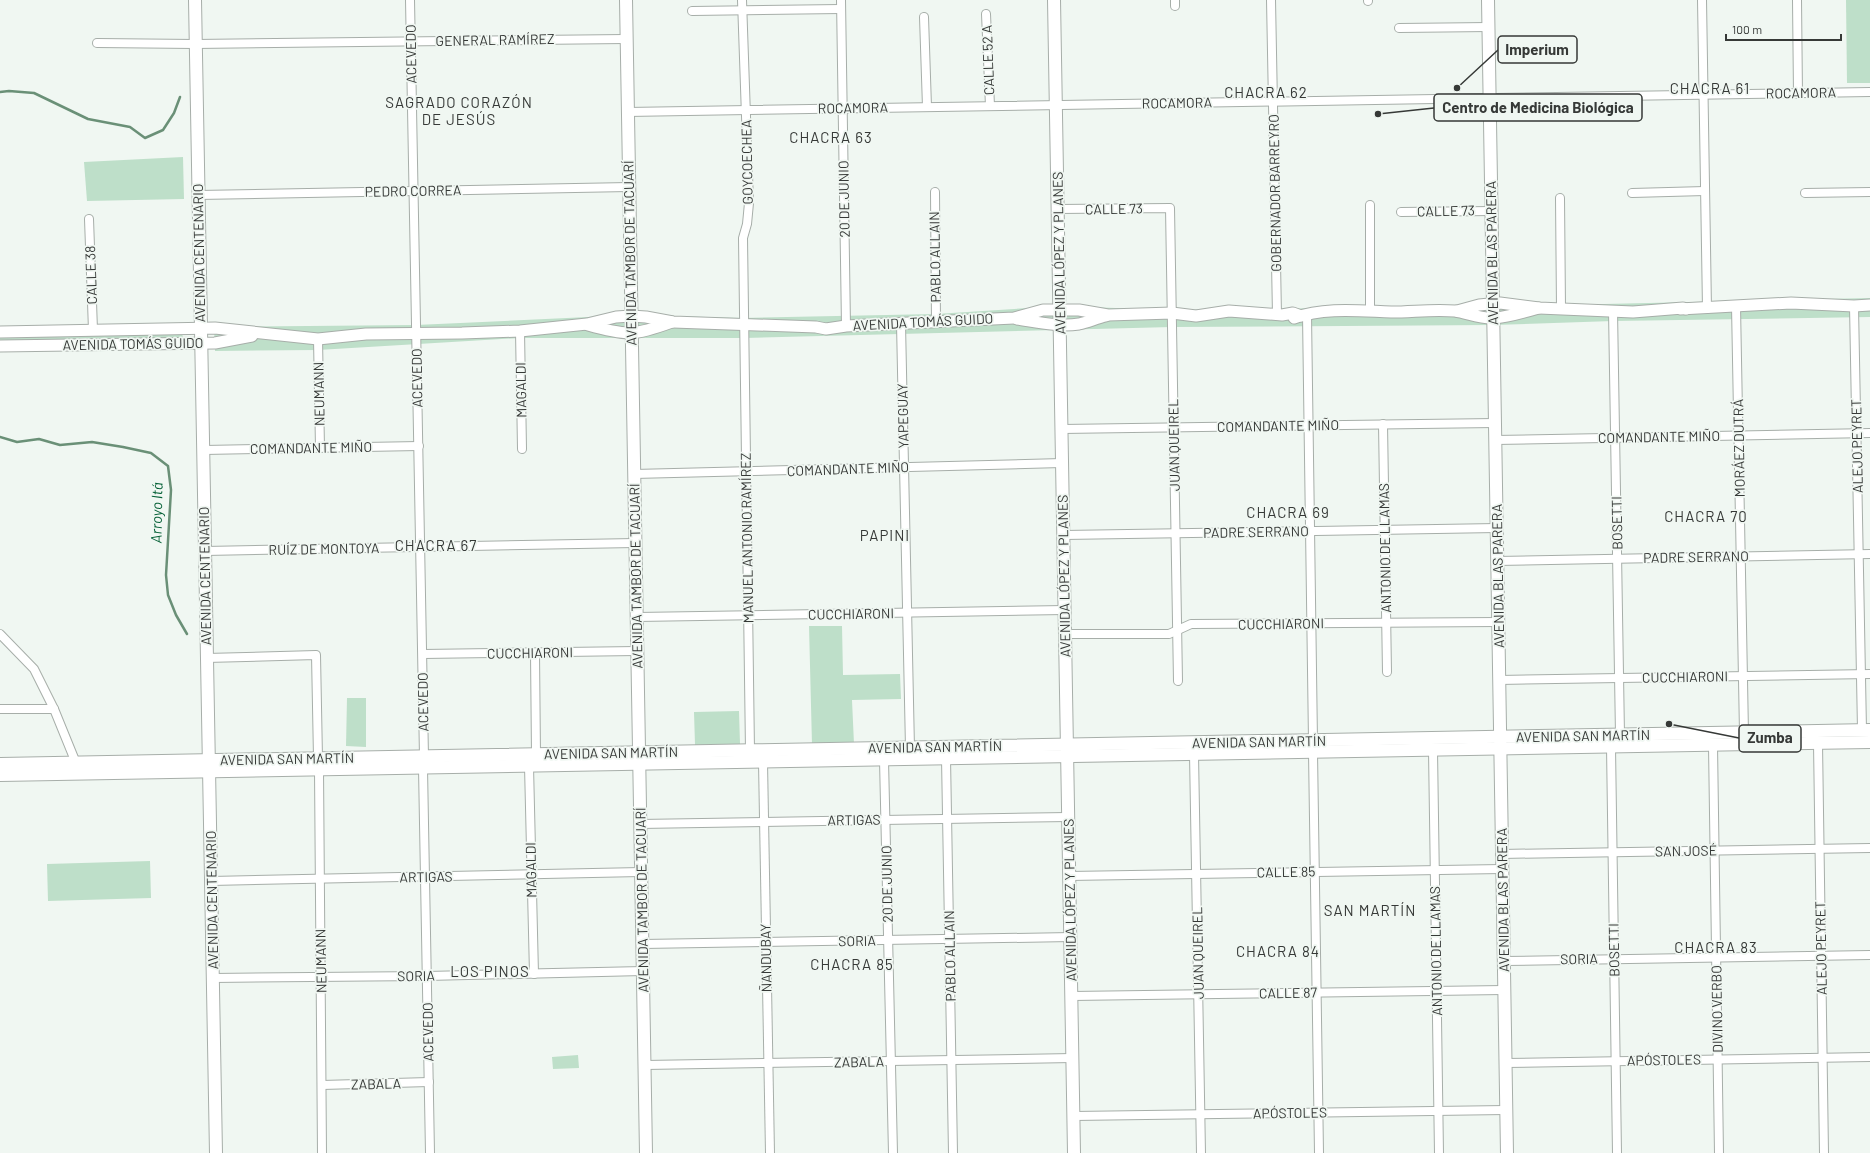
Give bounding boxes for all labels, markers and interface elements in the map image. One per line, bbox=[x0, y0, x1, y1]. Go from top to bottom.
scale bar bbox=[1726, 16, 1841, 42]
text: 100 m bbox=[1732, 22, 1762, 36]
street label: ACEVEDO bbox=[401, 24, 420, 84]
street label: CALLE 52 A bbox=[978, 24, 997, 95]
street label: GENERAL RAMÍREZ bbox=[435, 30, 555, 49]
callout: Imperium bbox=[1498, 36, 1577, 63]
text: Imperium bbox=[1505, 40, 1569, 58]
district label: CHACRA 61 bbox=[1670, 79, 1750, 97]
district label: CHACRA 62 bbox=[1224, 83, 1308, 101]
street label: ROCAMORA bbox=[1766, 83, 1837, 102]
district label: SAGRADO CORAZÓN DE JESÚS bbox=[385, 93, 533, 128]
street label: ROCAMORA bbox=[1142, 93, 1213, 112]
callout: Centro de Medicina Biológica bbox=[1434, 94, 1642, 121]
street label: ROCAMORA bbox=[818, 98, 889, 117]
text: Centro de Medicina Biológica bbox=[1442, 98, 1634, 116]
street label: GOBERNADOR BARREYRO bbox=[1265, 114, 1284, 272]
street label: GOYCOECHEA bbox=[737, 119, 756, 205]
district label: CHACRA 63 bbox=[789, 128, 873, 146]
street label: AVENIDA TAMBOR DE TACUARÍ bbox=[619, 160, 640, 346]
street label: 20 DE JUNIO bbox=[834, 160, 853, 238]
street label: AVENIDA LÓPEZ Y PLANES bbox=[1049, 171, 1068, 335]
street label: AVENIDA BLAS PARERA bbox=[1482, 180, 1501, 325]
street label: PEDRO CORREA bbox=[364, 181, 462, 200]
street label: AVENIDA CENTENARIO bbox=[189, 183, 208, 323]
street label: CALLE 73 bbox=[1085, 199, 1143, 218]
street label: CALLE 73 bbox=[1417, 201, 1475, 220]
street label: PABLO ALLAIN bbox=[925, 211, 944, 303]
street label: CALLE 38 bbox=[81, 245, 100, 305]
street label: AVENIDA TOMÁS GUIDO bbox=[852, 309, 994, 334]
street label: AVENIDA TOMÁS GUIDO bbox=[63, 334, 203, 353]
street label: ACEVEDO bbox=[407, 348, 426, 408]
street label: NEUMANN bbox=[309, 362, 328, 426]
street label: MAGALDI bbox=[512, 362, 529, 418]
street label: YAPEGUAY bbox=[893, 383, 912, 449]
street label: MORÁEZ DUTRÁ bbox=[1729, 398, 1748, 497]
street label: JUAN QUEIREL bbox=[1164, 399, 1183, 491]
street label: ALEJO PEYRET bbox=[1847, 399, 1866, 493]
street label: COMANDANTE MIÑO bbox=[1217, 416, 1339, 435]
street label: COMANDANTE MIÑO bbox=[1598, 427, 1720, 446]
street label: COMANDANTE MIÑO bbox=[250, 438, 372, 457]
street label: MANUEL ANTONIO RAMÍREZ bbox=[737, 452, 756, 624]
street label: COMANDANTE MIÑO bbox=[787, 458, 909, 479]
water label: Arroyo Itá bbox=[146, 482, 166, 544]
street label: AVENIDA TAMBOR DE TACUARÍ bbox=[625, 483, 646, 669]
street label: ANTONIO DE LLAMAS bbox=[1375, 483, 1394, 613]
street label: AVENIDA LÓPEZ Y PLANES bbox=[1054, 494, 1073, 658]
street label: BOSETTI bbox=[1608, 496, 1625, 550]
district label: CHACRA 69 bbox=[1246, 503, 1330, 521]
street label: AVENIDA BLAS PARERA bbox=[1488, 503, 1507, 648]
street label: AVENIDA CENTENARIO bbox=[195, 506, 214, 646]
district label: CHACRA 70 bbox=[1664, 507, 1748, 525]
street label: PADRE SERRANO bbox=[1203, 522, 1309, 541]
district label: PAPINI bbox=[860, 526, 910, 544]
district label: CHACRA 67 bbox=[395, 536, 477, 554]
street label: RUÍZ DE MONTOYA bbox=[268, 539, 380, 558]
street label: PADRE SERRANO bbox=[1643, 547, 1749, 566]
street label: CUCCHIARONI bbox=[808, 604, 894, 623]
street label: CUCCHIARONI bbox=[1238, 614, 1324, 633]
street label: CUCCHIARONI bbox=[487, 643, 573, 662]
street label: CUCCHIARONI bbox=[1642, 667, 1728, 686]
street label: ACEVEDO bbox=[413, 672, 432, 732]
callout: Zumba bbox=[1739, 725, 1801, 752]
street label: AVENIDA SAN MARTÍN bbox=[1516, 726, 1650, 745]
text: Zumba bbox=[1747, 728, 1793, 746]
street label: AVENIDA SAN MARTÍN bbox=[1192, 732, 1326, 751]
street label: AVENIDA SAN MARTÍN bbox=[868, 737, 1002, 756]
street label: AVENIDA SAN MARTÍN bbox=[544, 743, 678, 762]
street label: AVENIDA SAN MARTÍN bbox=[220, 749, 354, 768]
street label: AVENIDA TAMBOR DE TACUARÍ bbox=[631, 807, 652, 993]
street label: ARTIGAS bbox=[827, 811, 881, 828]
street label: AVENIDA LÓPEZ Y PLANES bbox=[1060, 818, 1079, 982]
street label: AVENIDA BLAS PARERA bbox=[1493, 827, 1512, 972]
street label: AVENIDA CENTENARIO bbox=[202, 830, 221, 970]
street label: SAN JOSÉ bbox=[1655, 841, 1717, 860]
street label: MAGALDI bbox=[522, 842, 539, 898]
street label: 20 DE JUNIO bbox=[877, 845, 896, 923]
street label: CALLE 85 bbox=[1257, 862, 1315, 881]
street label: ARTIGAS bbox=[399, 868, 453, 885]
street label: ANTONIO DE LLAMAS bbox=[1426, 886, 1445, 1016]
district label: SAN MARTÍN bbox=[1324, 901, 1416, 919]
street label: ALEJO PEYRET bbox=[1811, 901, 1830, 995]
street label: JUAN QUEIREL bbox=[1188, 907, 1207, 999]
street label: PABLO ALLAIN bbox=[940, 910, 959, 1002]
street label: ÑANDUBAY bbox=[756, 923, 775, 993]
street label: BOSETTI bbox=[1605, 923, 1622, 977]
street label: NEUMANN bbox=[311, 929, 330, 993]
street label: SORIA bbox=[838, 932, 876, 949]
district label: CHACRA 83 bbox=[1674, 938, 1758, 956]
district label: CHACRA 84 bbox=[1236, 942, 1320, 960]
street label: SORIA bbox=[1560, 950, 1598, 967]
district label: CHACRA 85 bbox=[810, 955, 894, 973]
district label: LOS PINOS bbox=[450, 962, 530, 980]
street label: DIVINO VERBO bbox=[1707, 965, 1726, 1053]
street label: SORIA bbox=[397, 967, 435, 984]
street label: CALLE 87 bbox=[1259, 983, 1318, 1002]
street label: ACEVEDO bbox=[418, 1002, 437, 1062]
street label: APÓSTOLES bbox=[1627, 1050, 1701, 1069]
street label: ZABALA bbox=[834, 1053, 885, 1070]
street label: ZABALA bbox=[351, 1075, 402, 1092]
street label: APÓSTOLES bbox=[1253, 1103, 1327, 1122]

